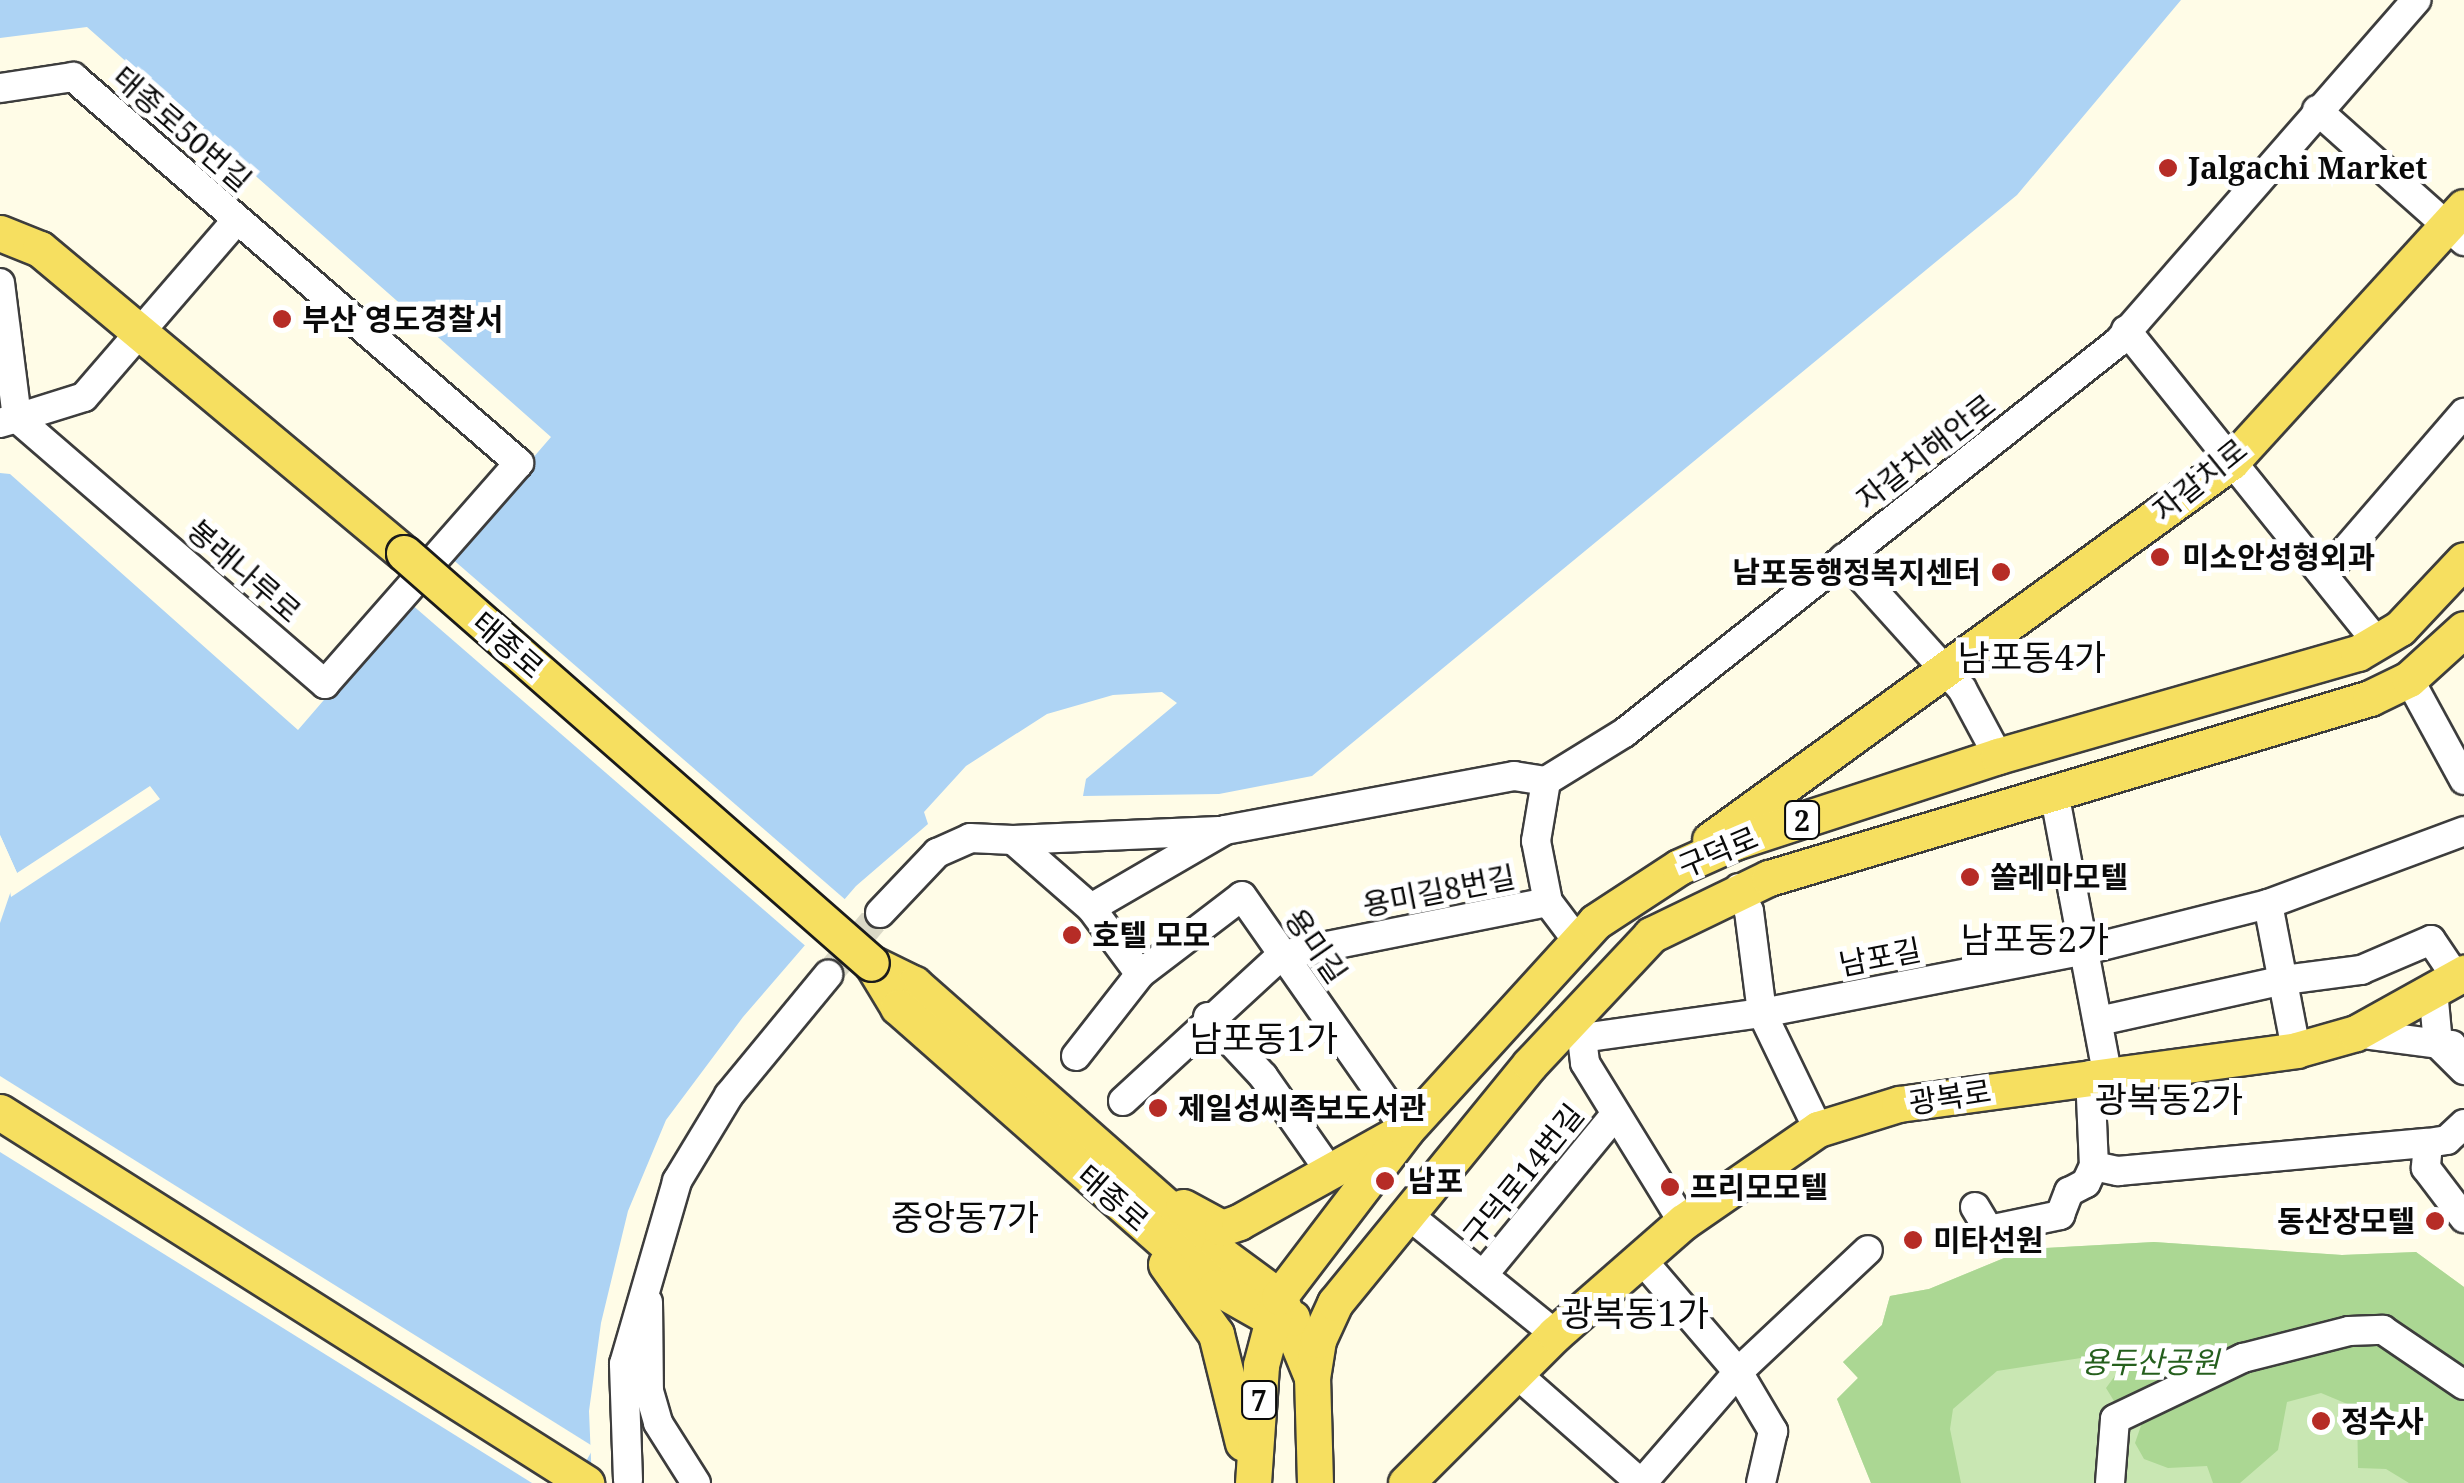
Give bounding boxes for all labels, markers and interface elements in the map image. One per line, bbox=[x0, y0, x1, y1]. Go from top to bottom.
street label: 태종로50번길 bbox=[105, 59, 259, 199]
place label: Jalgachi Market bbox=[2188, 150, 2427, 186]
marker: Jalgachi Market bbox=[2157, 157, 2179, 179]
place label: 부산 영도경찰서 bbox=[302, 301, 503, 337]
marker: 부산 영도경찰서 bbox=[271, 308, 293, 330]
street label: 자갈치해안로 bbox=[1850, 387, 2002, 517]
street label: 자갈치로 bbox=[2146, 431, 2254, 529]
street label: 봉래나루로 bbox=[180, 512, 308, 630]
place label: 미소안성형외과 bbox=[2182, 539, 2375, 575]
marker: 미소안성형외과 bbox=[2147, 544, 2173, 570]
place label: 남포동행정복지센터 bbox=[1733, 554, 1981, 590]
marker: 남포동행정복지센터 bbox=[1990, 561, 2012, 583]
street label: 태종로 bbox=[465, 604, 551, 686]
district label: 남포동4가 bbox=[1958, 636, 2106, 678]
road number: 2 bbox=[1782, 797, 1822, 843]
street label: 구덕로 bbox=[1673, 819, 1763, 885]
street label: 용미길8번길 bbox=[1360, 859, 1518, 923]
place label: 쏠레마모텔 bbox=[1990, 859, 2128, 895]
marker: 쏠레마모텔 bbox=[1959, 866, 1981, 888]
street label: 용미길 bbox=[1278, 902, 1354, 990]
place label: 호텔 모모 bbox=[1092, 917, 1210, 953]
district label: 남포동2가 bbox=[1961, 918, 2109, 960]
marker: 호텔 모모 bbox=[1061, 924, 1083, 946]
street label: 남포길 bbox=[1836, 931, 1924, 983]
district label: 남포동1가 bbox=[1190, 1017, 1338, 1059]
street label: 광복로 bbox=[1906, 1073, 1994, 1121]
district label: 광복동2가 bbox=[2095, 1078, 2243, 1120]
place label: 제일성씨족보도서관 bbox=[1178, 1090, 1426, 1126]
marker: 제일성씨족보도서관 bbox=[1147, 1097, 1169, 1119]
street label: 구덕로14번길 bbox=[1455, 1097, 1591, 1253]
street label: 태종로 bbox=[1070, 1157, 1156, 1239]
place label: 남포 bbox=[1408, 1163, 1463, 1199]
marker: 남포 bbox=[1372, 1168, 1398, 1194]
place label: 프리모모텔 bbox=[1690, 1169, 1828, 1205]
marker: 프리모모텔 bbox=[1659, 1176, 1681, 1198]
district label: 중앙동7가 bbox=[891, 1196, 1039, 1238]
place label: 동산장모텔 bbox=[2277, 1203, 2415, 1239]
marker: 동산장모텔 bbox=[2424, 1210, 2446, 1232]
place label: 미타선원 bbox=[1933, 1222, 2043, 1258]
marker: 미타선원 bbox=[1902, 1229, 1924, 1251]
district label: 광복동1가 bbox=[1561, 1292, 1709, 1334]
park label: 용두산공원 bbox=[2081, 1344, 2219, 1380]
road number: 7 bbox=[1239, 1377, 1279, 1423]
place label: 정수사 bbox=[2341, 1403, 2424, 1439]
marker: 정수사 bbox=[2310, 1410, 2332, 1432]

